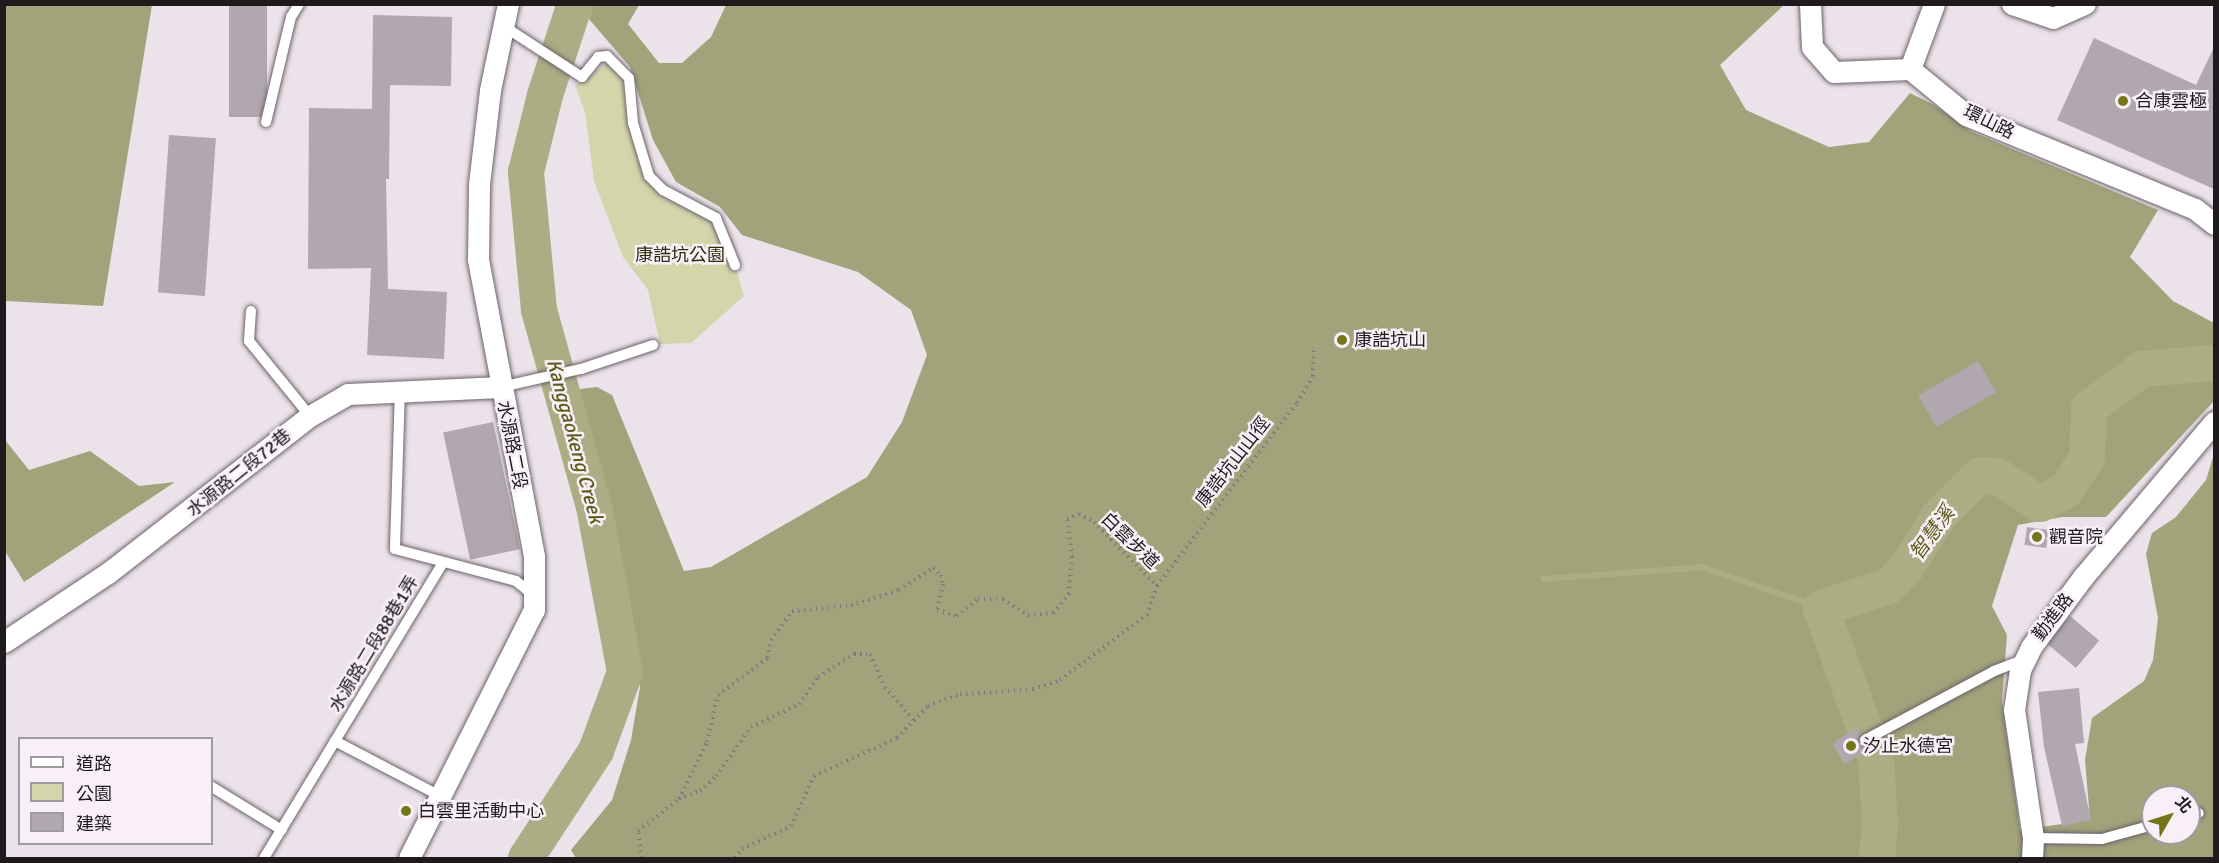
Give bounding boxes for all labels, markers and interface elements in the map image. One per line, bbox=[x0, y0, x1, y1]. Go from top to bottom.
place label: 合康雲極 bbox=[2135, 90, 2207, 112]
marker: 合康雲極 bbox=[2116, 94, 2130, 108]
street label: 環山路 bbox=[1960, 100, 2018, 144]
park label: 康誥坑公園 bbox=[635, 244, 725, 266]
place label: 康誥坑山 bbox=[1354, 329, 1426, 351]
marker: 康誥坑山 bbox=[1335, 333, 1349, 347]
water label: Kanggaokeng Creek bbox=[542, 356, 608, 526]
street label: 水源路二段 bbox=[493, 399, 531, 491]
street label: 康誥坑山山徑 bbox=[1191, 413, 1275, 511]
street label: 水源路二段72巷 bbox=[183, 425, 295, 521]
water label: 智慧溪 bbox=[1905, 502, 1959, 564]
street label: 白雲步道 bbox=[1097, 508, 1163, 574]
place label: 觀音院 bbox=[2049, 526, 2103, 548]
marker: 觀音院 bbox=[2030, 530, 2044, 544]
street label: 水源路二段88巷1弄 bbox=[325, 572, 423, 716]
street label: 勤進路 bbox=[2028, 589, 2078, 645]
place label: 汐止水德宮 bbox=[1863, 735, 1953, 757]
legend bbox=[18, 737, 213, 845]
marker: 汐止水德宮 bbox=[1844, 739, 1858, 753]
text: 道路 bbox=[76, 753, 112, 775]
text: 公園 bbox=[76, 783, 112, 805]
north arrow bbox=[2141, 785, 2201, 845]
text: 北 bbox=[2171, 792, 2196, 817]
place label: 白雲里活動中心 bbox=[418, 800, 544, 822]
marker: 白雲里活動中心 bbox=[399, 804, 413, 818]
text: 建築 bbox=[76, 813, 112, 835]

